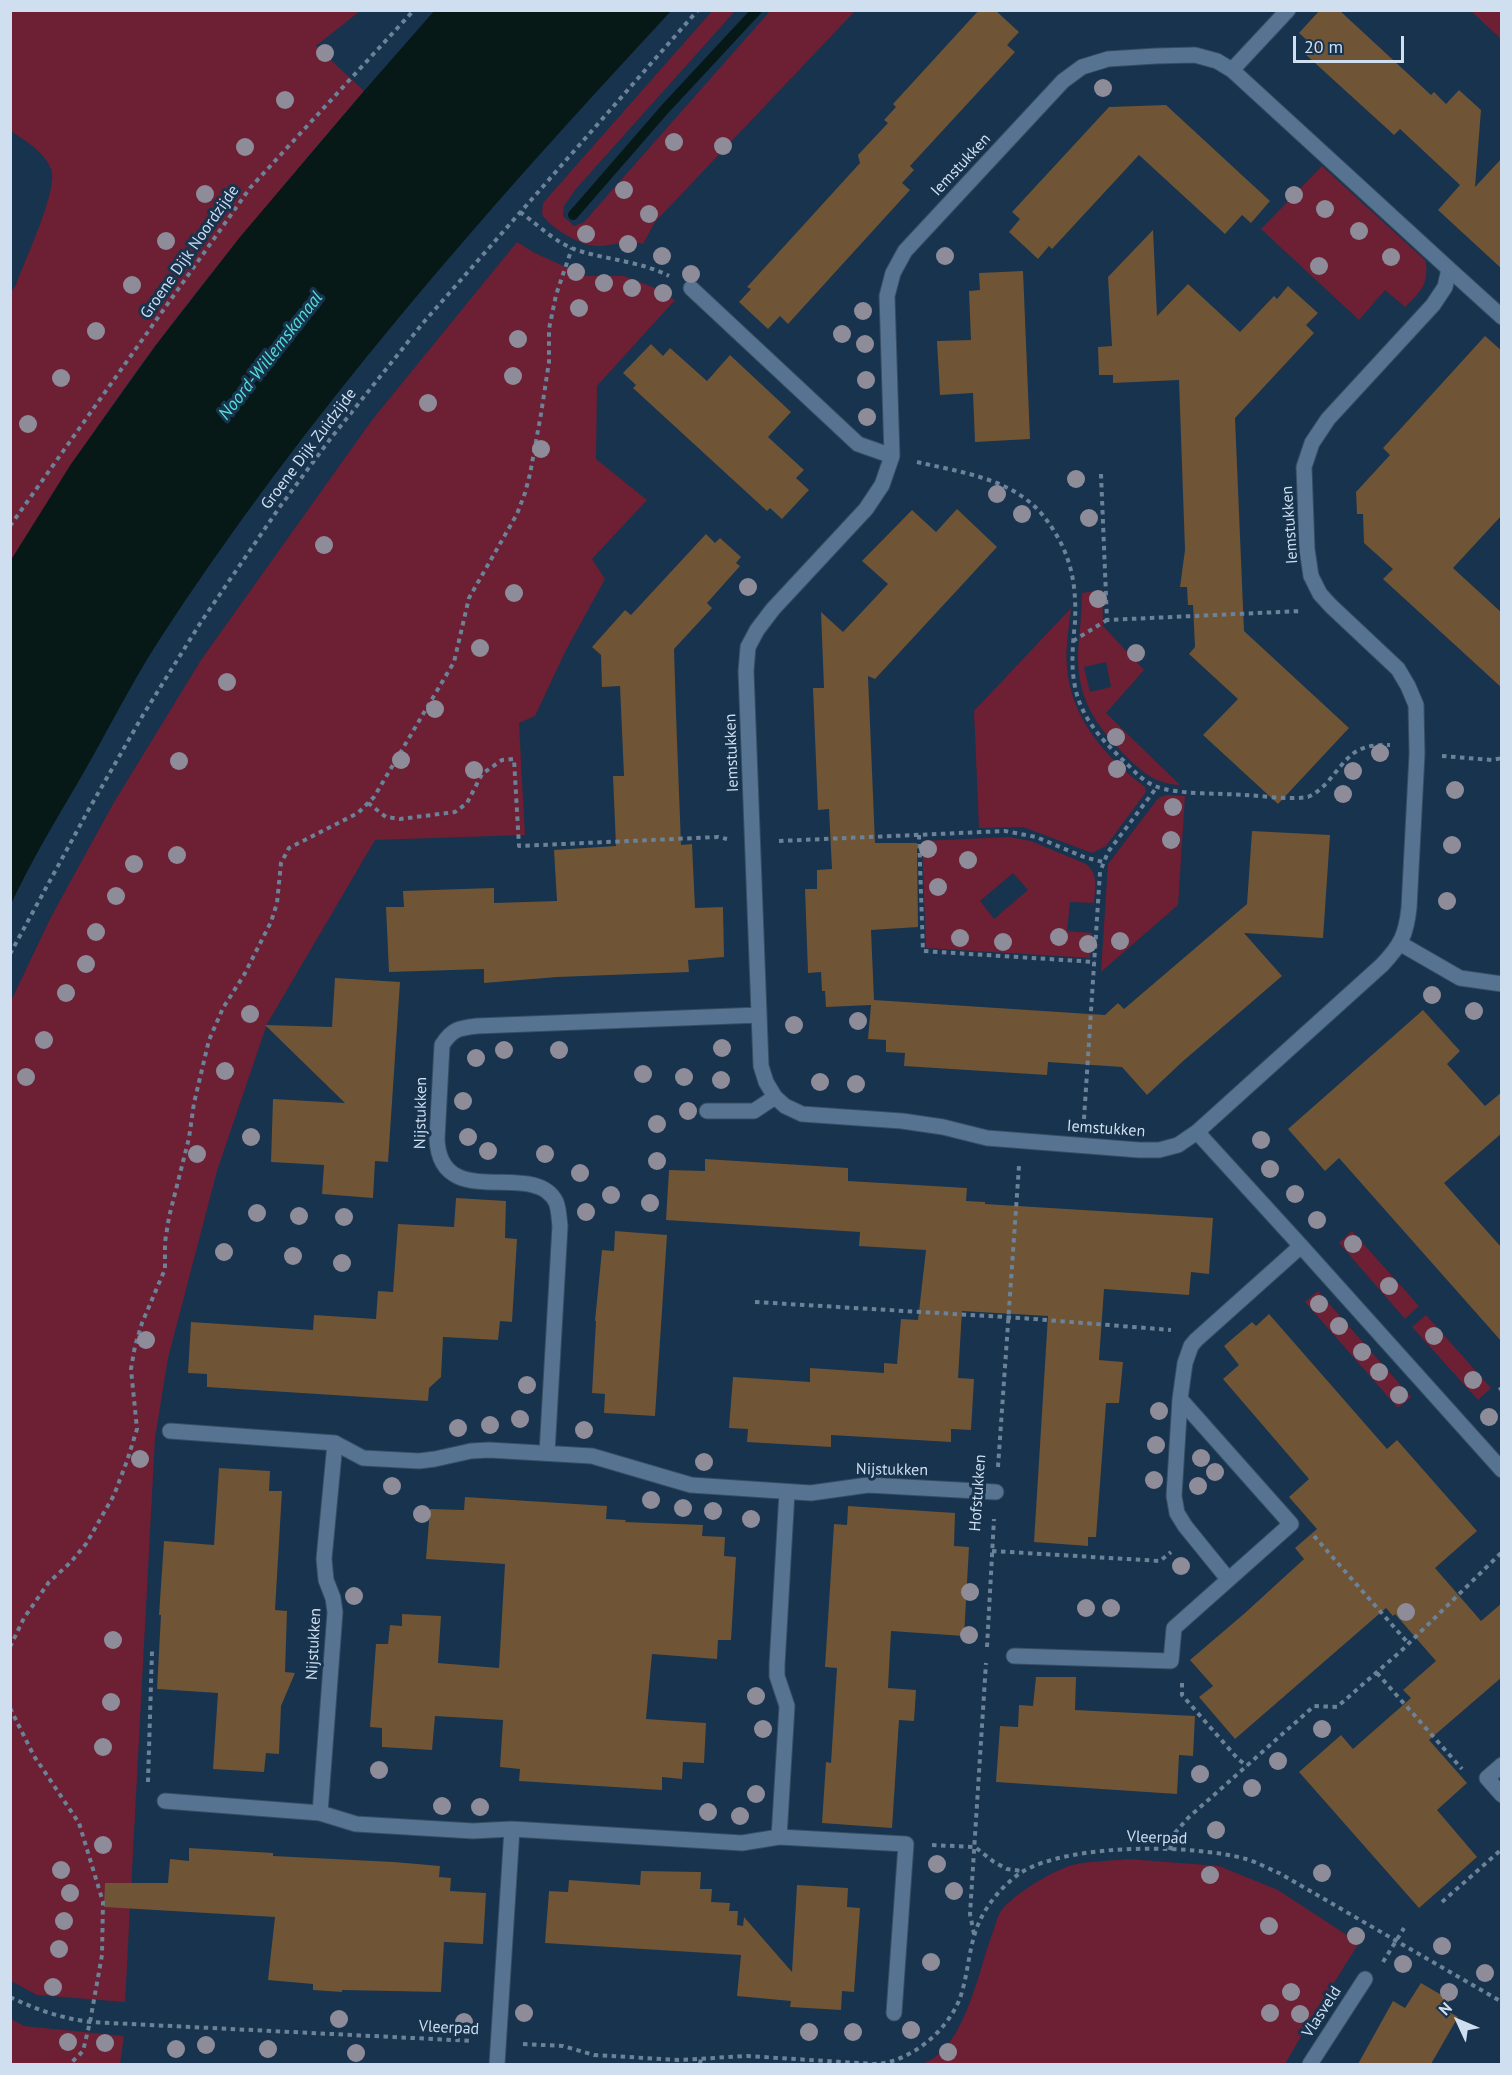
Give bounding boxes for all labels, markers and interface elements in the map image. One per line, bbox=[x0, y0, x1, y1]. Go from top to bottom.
scale bar bbox=[1296, 24, 1407, 62]
text: 20 m bbox=[1304, 35, 1343, 58]
street label: Iemstukken bbox=[927, 130, 995, 200]
street label: Groene Dijk Noordzijde bbox=[137, 182, 243, 322]
water label: Noord-Willemskanaal bbox=[214, 288, 328, 424]
street label: Groene Dijk Zuidzijde bbox=[257, 385, 361, 513]
street label: Iemstukken bbox=[1278, 485, 1302, 565]
street label: Iemstukken bbox=[721, 713, 743, 793]
street label: Nijstukken bbox=[411, 1077, 431, 1149]
street label: Iemstukken bbox=[1066, 1117, 1146, 1141]
street label: Hofstukken bbox=[966, 1454, 990, 1532]
street label: Nijstukken bbox=[856, 1460, 928, 1480]
street label: Nijstukken bbox=[303, 1607, 325, 1681]
street label: Vleerpad bbox=[1126, 1827, 1188, 1849]
street label: Vlasveld bbox=[1298, 1983, 1346, 2041]
north arrow bbox=[1428, 1991, 1488, 2051]
text: N bbox=[1434, 1998, 1456, 2019]
street label: Vleerpad bbox=[418, 2017, 480, 2039]

